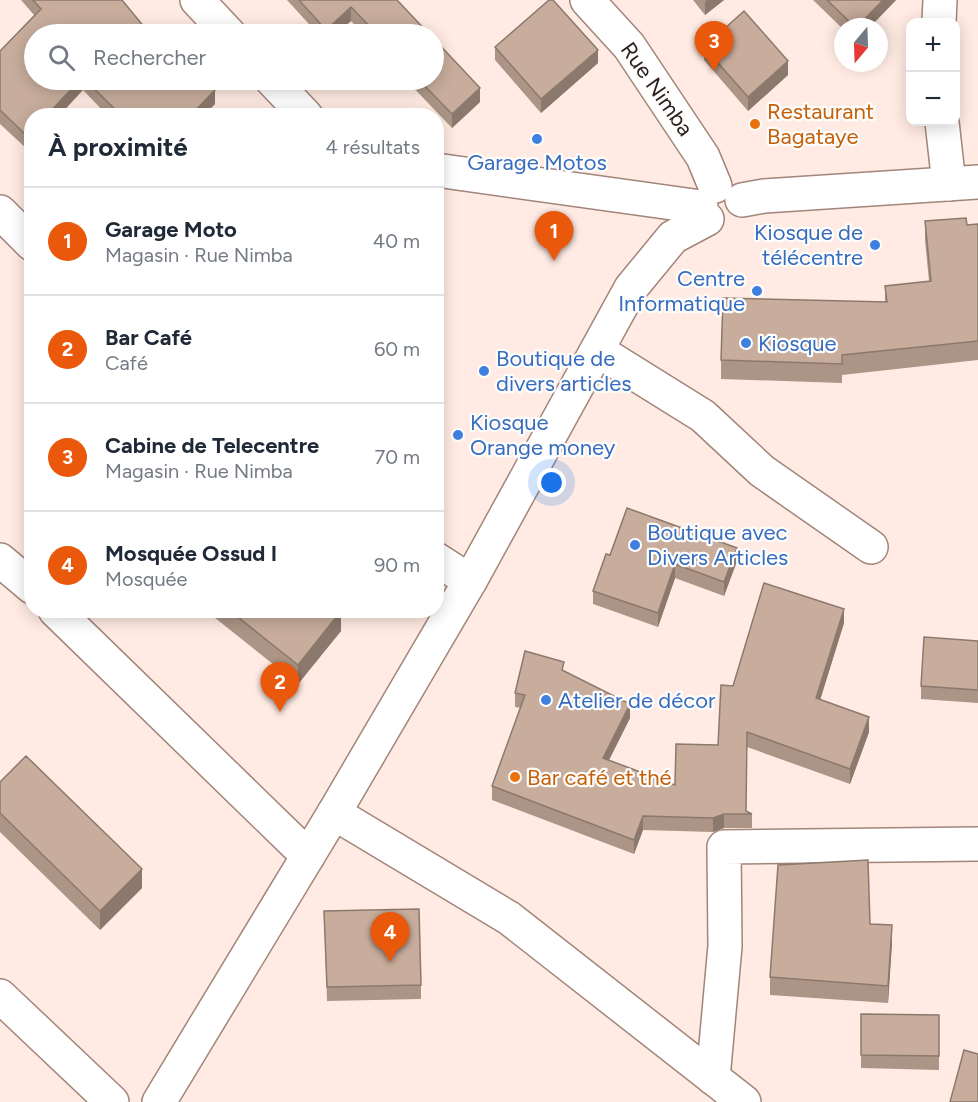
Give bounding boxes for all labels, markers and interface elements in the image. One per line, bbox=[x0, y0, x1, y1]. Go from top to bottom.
north arrow bbox=[834, 18, 888, 72]
map controls bbox=[906, 18, 960, 126]
button: + bbox=[906, 18, 960, 72]
pin: 3 bbox=[694, 22, 734, 71]
search box bbox=[24, 24, 444, 90]
street label: Rue Nimba bbox=[615, 37, 699, 141]
icon: search bbox=[45, 41, 78, 74]
text: Rechercher bbox=[93, 44, 206, 71]
button: − bbox=[906, 72, 960, 126]
place label: Restaurant Bagataye bbox=[767, 98, 874, 150]
marker: Restaurant Bagataye bbox=[748, 117, 762, 131]
text: À proximité bbox=[48, 131, 188, 163]
marker: Garage Motos bbox=[530, 132, 544, 146]
text: 4 résultats bbox=[325, 135, 420, 159]
place label: Garage Motos bbox=[467, 149, 607, 176]
pin: 1 bbox=[534, 212, 574, 261]
text: Garage Moto bbox=[105, 216, 237, 243]
place label: Kiosque de télécentre bbox=[754, 219, 863, 271]
text: 1 bbox=[63, 229, 72, 253]
text: 40 m bbox=[373, 229, 420, 253]
marker: Kiosque de télécentre bbox=[868, 238, 882, 252]
text: Magasin · Rue Nimba bbox=[105, 243, 293, 267]
place label: Centre Informatique bbox=[618, 265, 745, 317]
marker: Centre Informatique bbox=[750, 284, 764, 298]
text: Bar Café bbox=[105, 324, 192, 351]
place label: Kiosque bbox=[758, 330, 837, 357]
marker: Kiosque bbox=[739, 336, 753, 350]
text: 2 bbox=[62, 337, 73, 361]
text: 60 m bbox=[374, 337, 420, 361]
place label: Boutique de divers articles bbox=[496, 345, 631, 397]
text: Café bbox=[105, 351, 148, 375]
marker: Boutique de divers articles bbox=[477, 364, 491, 378]
place label: Kiosque Orange money bbox=[470, 409, 616, 461]
marker: Kiosque Orange money bbox=[451, 428, 465, 442]
text: Cabine de Telecentre bbox=[105, 432, 319, 459]
text: 3 bbox=[62, 445, 73, 469]
text: 70 m bbox=[374, 445, 420, 469]
text: Magasin · Rue Nimba bbox=[105, 459, 293, 483]
your location bbox=[537, 468, 566, 497]
place label: Boutique avec Divers Articles bbox=[647, 519, 788, 571]
marker: Boutique avec Divers Articles bbox=[628, 538, 642, 552]
text: Mosquée Ossud I bbox=[105, 540, 277, 567]
text: 4 bbox=[61, 553, 74, 577]
text: 90 m bbox=[374, 553, 420, 577]
text: Mosquée bbox=[105, 567, 187, 591]
pin: 2 bbox=[260, 662, 300, 712]
place label: Atelier de décor bbox=[558, 687, 716, 714]
marker: Atelier de décor bbox=[539, 693, 553, 707]
place label: Bar café et thé bbox=[527, 764, 672, 791]
marker: Bar café et thé bbox=[508, 770, 522, 784]
pin: 4 bbox=[370, 912, 410, 962]

